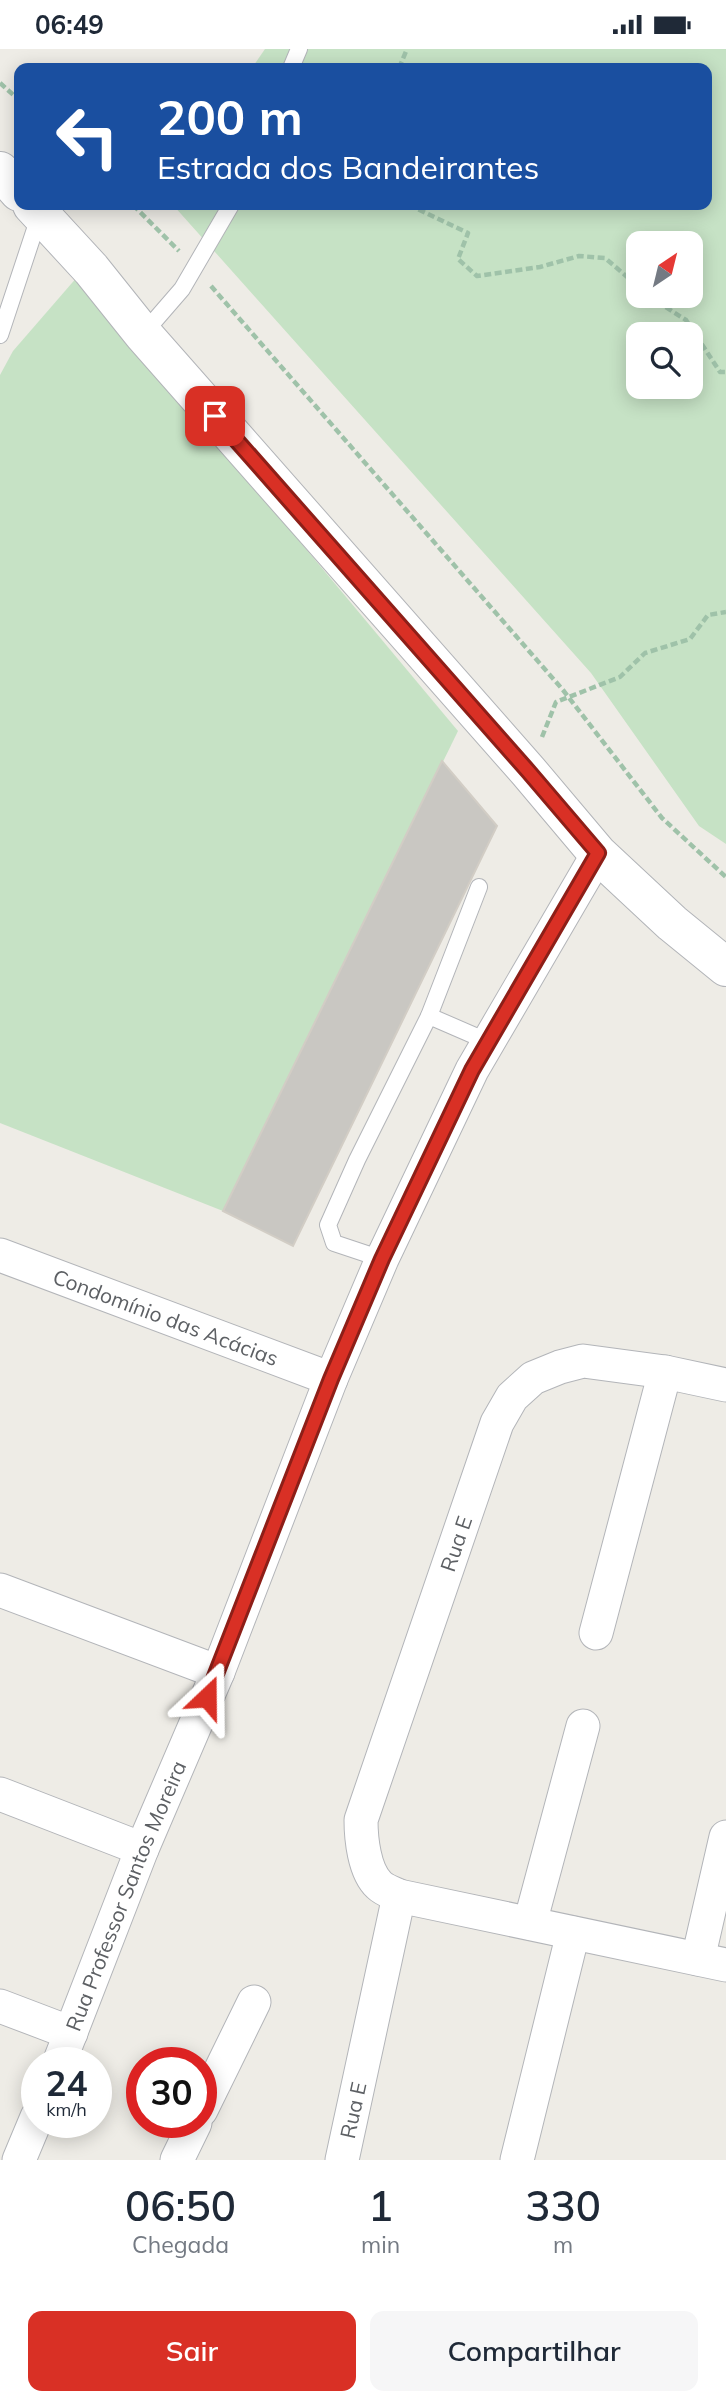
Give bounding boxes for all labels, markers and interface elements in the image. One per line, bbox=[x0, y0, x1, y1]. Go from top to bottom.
text: 06:49 bbox=[35, 8, 104, 41]
text: 200 m bbox=[157, 86, 303, 147]
icon: left bbox=[42, 91, 133, 182]
text: Estrada dos Bandeirantes bbox=[157, 147, 539, 187]
north arrow bbox=[626, 231, 704, 308]
map controls bbox=[626, 231, 703, 399]
button: search bbox=[626, 322, 703, 399]
pin bbox=[185, 386, 245, 446]
icon: arrive bbox=[196, 397, 234, 435]
street label: Condomínio das Acácias bbox=[49, 1263, 282, 1371]
street label: Rua E bbox=[434, 1512, 477, 1575]
position arrow bbox=[170, 1660, 244, 1734]
street label: Rua Professor Santos Moreira bbox=[60, 1757, 191, 2035]
speed limit sign: 30 bbox=[126, 2047, 217, 2138]
text: 24 bbox=[45, 2061, 88, 2105]
street label: Rua E bbox=[334, 2079, 371, 2141]
text: km/h bbox=[46, 2098, 87, 2121]
text: 06:50 bbox=[125, 2179, 236, 2232]
text: 1 bbox=[368, 2179, 393, 2232]
text: 330 bbox=[525, 2179, 601, 2232]
text: Chegada bbox=[132, 2230, 229, 2259]
text: min bbox=[361, 2230, 400, 2259]
text: m bbox=[553, 2230, 573, 2259]
button: Sair bbox=[28, 2311, 356, 2391]
button: Compartilhar bbox=[370, 2311, 698, 2391]

